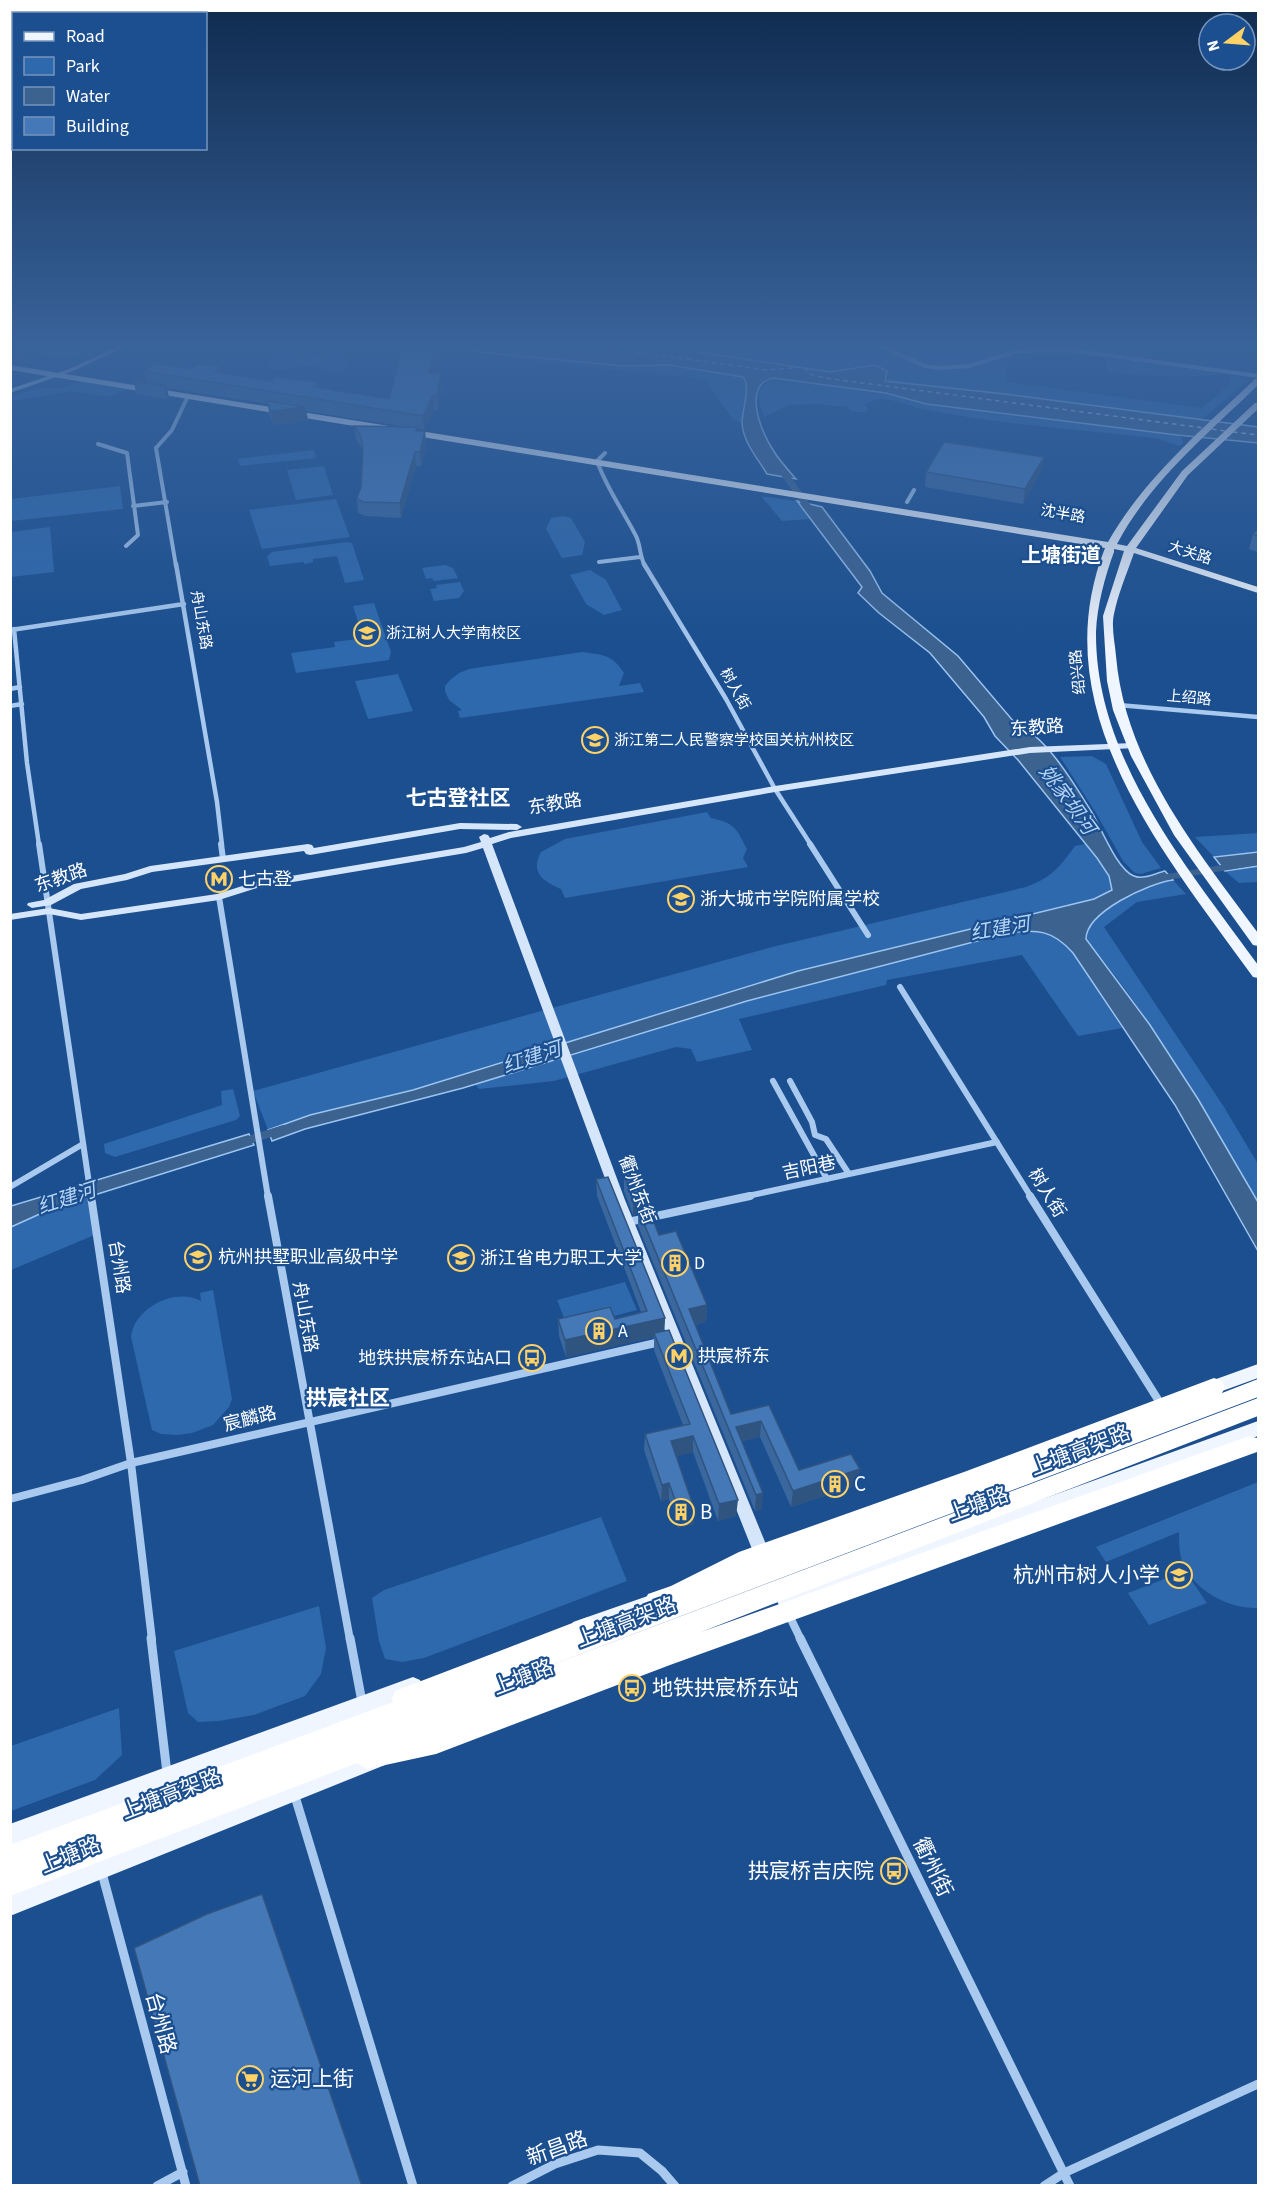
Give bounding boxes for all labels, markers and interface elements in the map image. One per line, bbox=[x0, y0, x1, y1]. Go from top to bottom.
legend bbox=[12, 12, 207, 150]
north arrow bbox=[1197, 12, 1257, 72]
text: Road bbox=[66, 24, 105, 49]
text: N bbox=[1202, 38, 1226, 54]
text: Park bbox=[66, 54, 100, 79]
text: Water bbox=[66, 84, 110, 109]
text: Building bbox=[66, 114, 129, 139]
street label: 沈半路 bbox=[1039, 500, 1087, 528]
street label: 大关路 bbox=[1165, 536, 1215, 570]
district label: 上塘街道 bbox=[1021, 542, 1101, 570]
street label: 舟山东路 bbox=[185, 589, 217, 651]
school or university icon: 浙江树人大学南校区 bbox=[352, 618, 382, 648]
place label: 浙江树人大学南校区 bbox=[386, 623, 521, 644]
street label: 绍兴路 bbox=[1065, 649, 1091, 695]
street label: 树人街 bbox=[715, 664, 755, 714]
street label: 上绍路 bbox=[1166, 686, 1212, 710]
street label: 东教路 bbox=[1009, 714, 1065, 742]
school or university icon: 浙江第二人民警察学校国关杭州校区 bbox=[580, 725, 610, 755]
place label: 浙江第二人民警察学校国关杭州校区 bbox=[614, 730, 854, 751]
water label: 姚家坝河 bbox=[1032, 759, 1104, 844]
district label: 七古登社区 bbox=[406, 783, 511, 813]
street label: 东教路 bbox=[526, 787, 584, 821]
street label: 东教路 bbox=[31, 857, 91, 899]
metro station icon: 七古登 bbox=[204, 864, 234, 894]
place label: 七古登 bbox=[238, 867, 292, 892]
school or university icon: 浙大城市学院附属学校 bbox=[666, 884, 696, 914]
place label: 浙大城市学院附属学校 bbox=[700, 887, 880, 912]
water label: 红建河 bbox=[968, 909, 1036, 948]
water label: 红建河 bbox=[499, 1034, 569, 1081]
street label: 吉阳巷 bbox=[780, 1150, 838, 1186]
street label: 衢州东街 bbox=[612, 1152, 662, 1228]
street label: 树人街 bbox=[1022, 1163, 1072, 1223]
water label: 红建河 bbox=[34, 1175, 104, 1222]
street label: 台州路 bbox=[102, 1238, 136, 1296]
school or university icon: 杭州拱墅职业高级中学 bbox=[183, 1242, 213, 1272]
school or university icon: 浙江省电力职工大学 bbox=[446, 1243, 476, 1273]
place label: 杭州拱墅职业高级中学 bbox=[218, 1245, 398, 1270]
place label: 浙江省电力职工大学 bbox=[480, 1246, 642, 1271]
building icon: D bbox=[660, 1248, 690, 1278]
place label: D bbox=[694, 1251, 705, 1276]
street label: 舟山东路 bbox=[286, 1279, 324, 1355]
building icon: A bbox=[584, 1316, 614, 1346]
place label: A bbox=[618, 1319, 628, 1344]
metro station icon: 拱宸桥东 bbox=[664, 1341, 694, 1371]
bus stop icon: 地铁拱宸桥东站A口 bbox=[517, 1343, 547, 1373]
place label: 拱宸桥东 bbox=[698, 1344, 770, 1369]
place label: 地铁拱宸桥东站A口 bbox=[358, 1346, 512, 1371]
district label: 拱宸社区 bbox=[306, 1383, 390, 1413]
street label: 宸麟路 bbox=[221, 1400, 279, 1438]
street label: 上塘高架路 bbox=[1026, 1417, 1134, 1483]
building icon: C bbox=[820, 1469, 850, 1499]
place label: C bbox=[854, 1469, 866, 1499]
street label: 上塘路 bbox=[943, 1479, 1013, 1529]
building icon: B bbox=[666, 1497, 696, 1527]
place label: B bbox=[700, 1497, 712, 1527]
place label: 杭州市树人小学 bbox=[1013, 1560, 1160, 1590]
school or university icon: 杭州市树人小学 bbox=[1164, 1560, 1194, 1590]
street label: 上塘高架路 bbox=[572, 1589, 680, 1655]
street label: 上塘路 bbox=[488, 1652, 558, 1702]
bus stop icon: 地铁拱宸桥东站 bbox=[617, 1673, 647, 1703]
place label: 地铁拱宸桥东站 bbox=[652, 1673, 799, 1703]
street label: 上塘高架路 bbox=[117, 1761, 225, 1827]
street label: 上塘路 bbox=[35, 1829, 105, 1881]
street label: 衢州街 bbox=[906, 1832, 960, 1902]
place label: 拱宸桥吉庆院 bbox=[748, 1856, 874, 1886]
bus stop icon: 拱宸桥吉庆院 bbox=[879, 1856, 909, 1886]
street label: 台州路 bbox=[138, 1989, 184, 2057]
supermarket icon: 运河上街 bbox=[235, 2064, 265, 2094]
place label: 运河上街 bbox=[270, 2064, 354, 2094]
street label: 新昌路 bbox=[522, 2123, 592, 2173]

